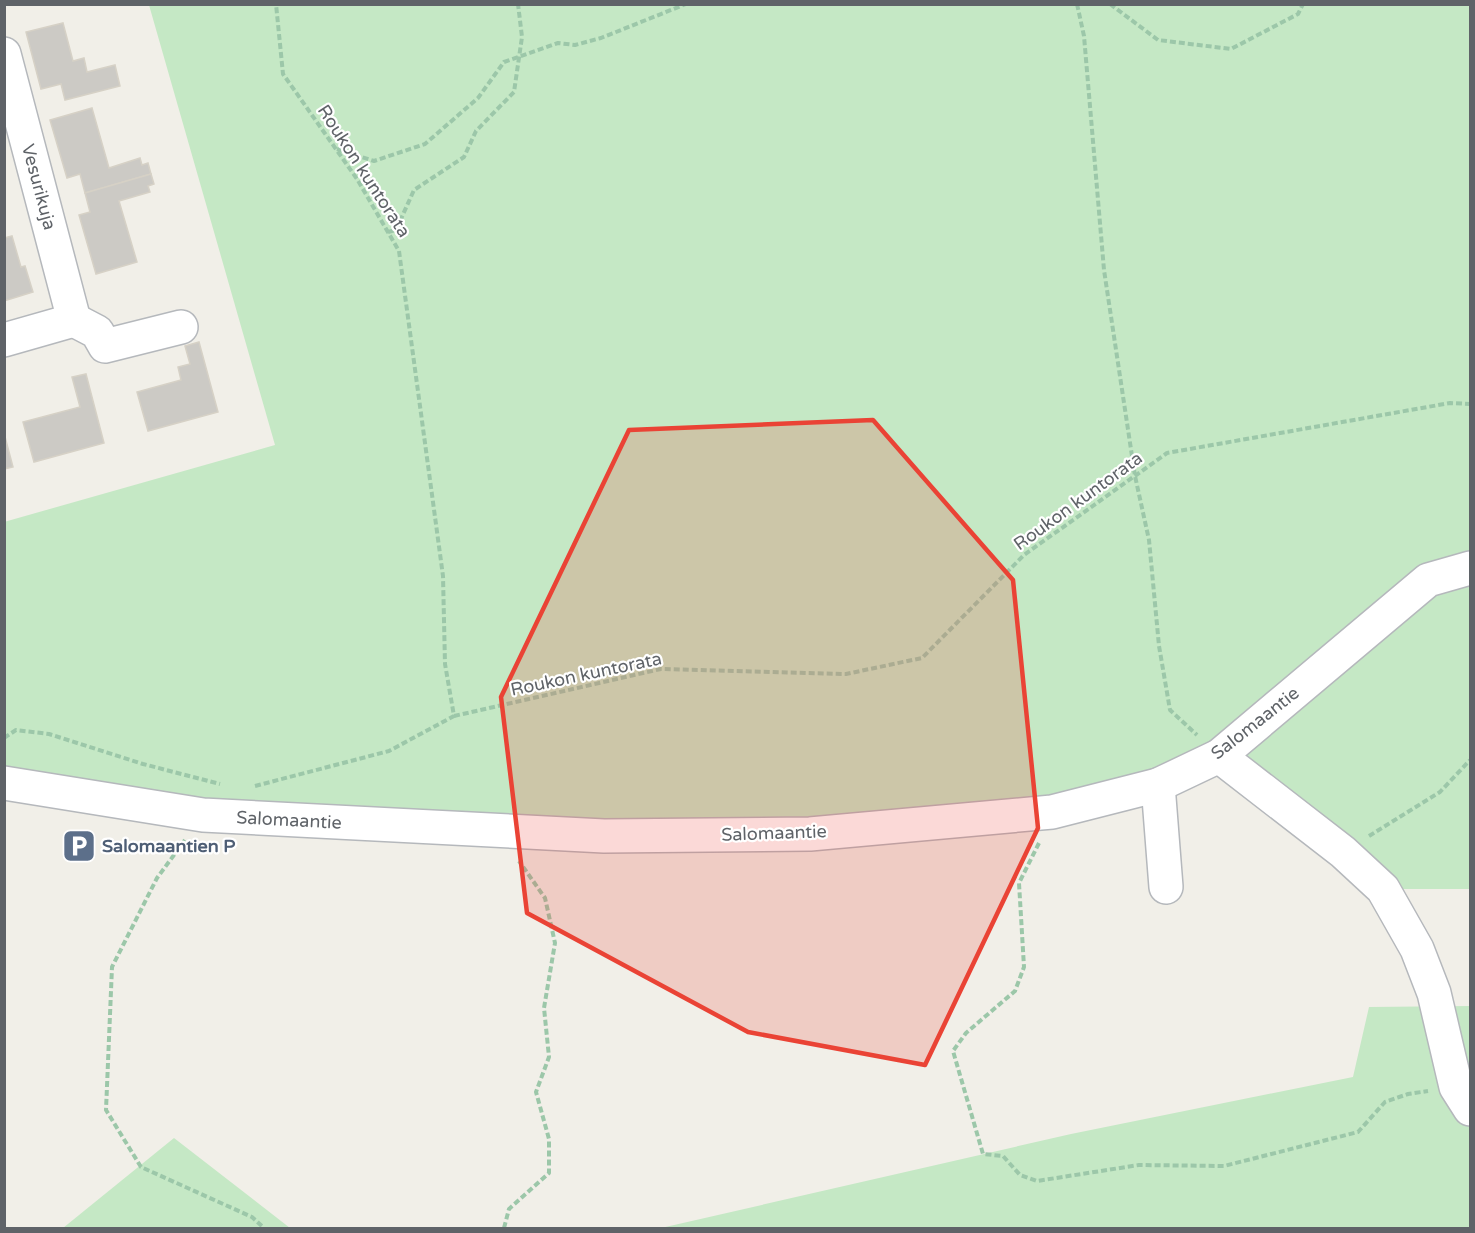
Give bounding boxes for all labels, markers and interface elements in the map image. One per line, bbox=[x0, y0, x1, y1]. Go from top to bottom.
street label: Roukon kuntorata bbox=[313, 100, 415, 242]
street label: Vesurikuja bbox=[17, 142, 61, 232]
street label: Roukon kuntorata bbox=[1009, 447, 1147, 555]
street label: Roukon kuntorata bbox=[508, 647, 664, 701]
street label: Salomaantie bbox=[1207, 682, 1303, 764]
street label: Salomaantie bbox=[236, 806, 342, 834]
street label: Salomaantie bbox=[721, 820, 827, 846]
parking icon: Salomaantien P bbox=[61, 828, 97, 864]
place label: Salomaantien P bbox=[102, 835, 235, 857]

